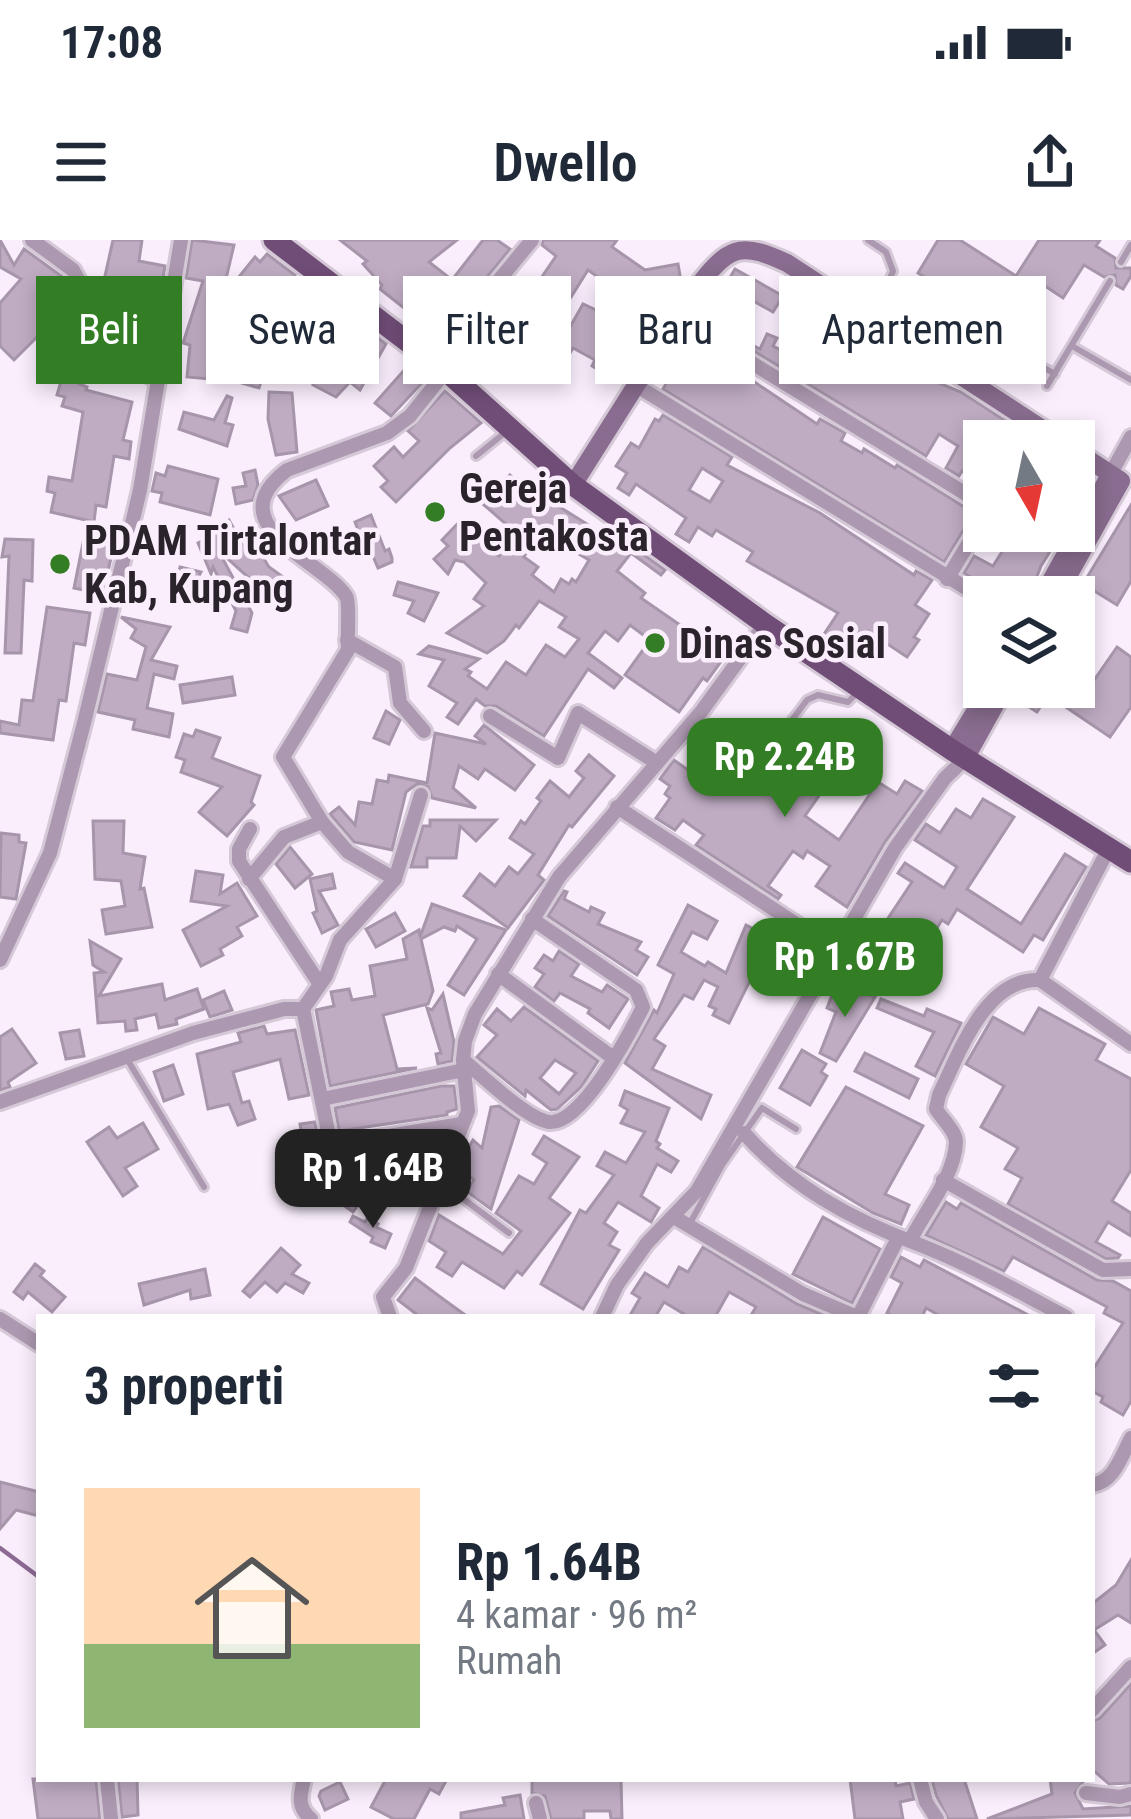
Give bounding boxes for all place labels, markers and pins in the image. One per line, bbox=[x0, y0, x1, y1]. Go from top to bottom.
place label: Gereja Pentakosta bbox=[459, 464, 649, 561]
marker: Gereja Pentakosta bbox=[422, 499, 448, 525]
place label: PDAM Tirtalontar Kab, Kupang bbox=[84, 516, 376, 613]
marker: PDAM Tirtalontar Kab, Kupang bbox=[47, 551, 73, 577]
place label: Dinas Sosial bbox=[679, 619, 886, 668]
marker: Dinas Sosial bbox=[642, 630, 668, 656]
pin: Rp 2.24B bbox=[661, 718, 909, 820]
pin: Rp 1.67B bbox=[721, 918, 969, 1020]
pin: Rp 1.64B bbox=[249, 1129, 497, 1231]

